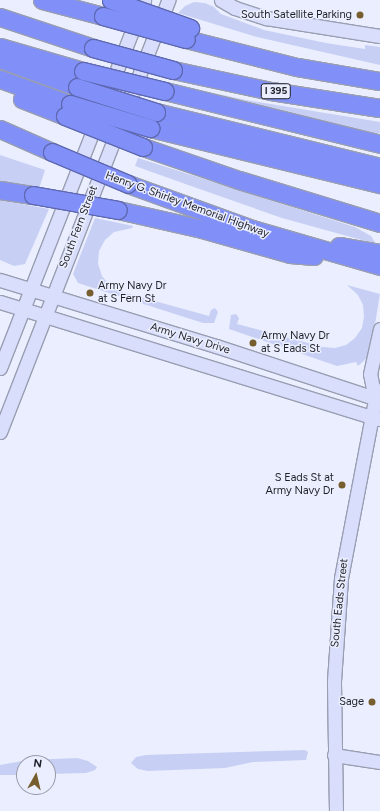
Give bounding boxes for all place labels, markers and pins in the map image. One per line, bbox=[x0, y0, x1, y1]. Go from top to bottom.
place label: South Satellite Parking bbox=[241, 8, 352, 22]
marker: South Satellite Parking bbox=[355, 10, 365, 20]
place label: Army Navy Dr at S Fern St bbox=[98, 280, 166, 306]
marker: Army Navy Dr at S Fern St bbox=[85, 288, 95, 298]
place label: Army Navy Dr at S Eads St bbox=[261, 330, 329, 356]
marker: Army Navy Dr at S Eads St bbox=[248, 338, 258, 348]
place label: S Eads St at Army Navy Dr bbox=[266, 472, 334, 498]
marker: S Eads St at Army Navy Dr bbox=[337, 480, 347, 490]
place label: Sage bbox=[339, 695, 364, 709]
marker: Sage bbox=[367, 697, 377, 707]

